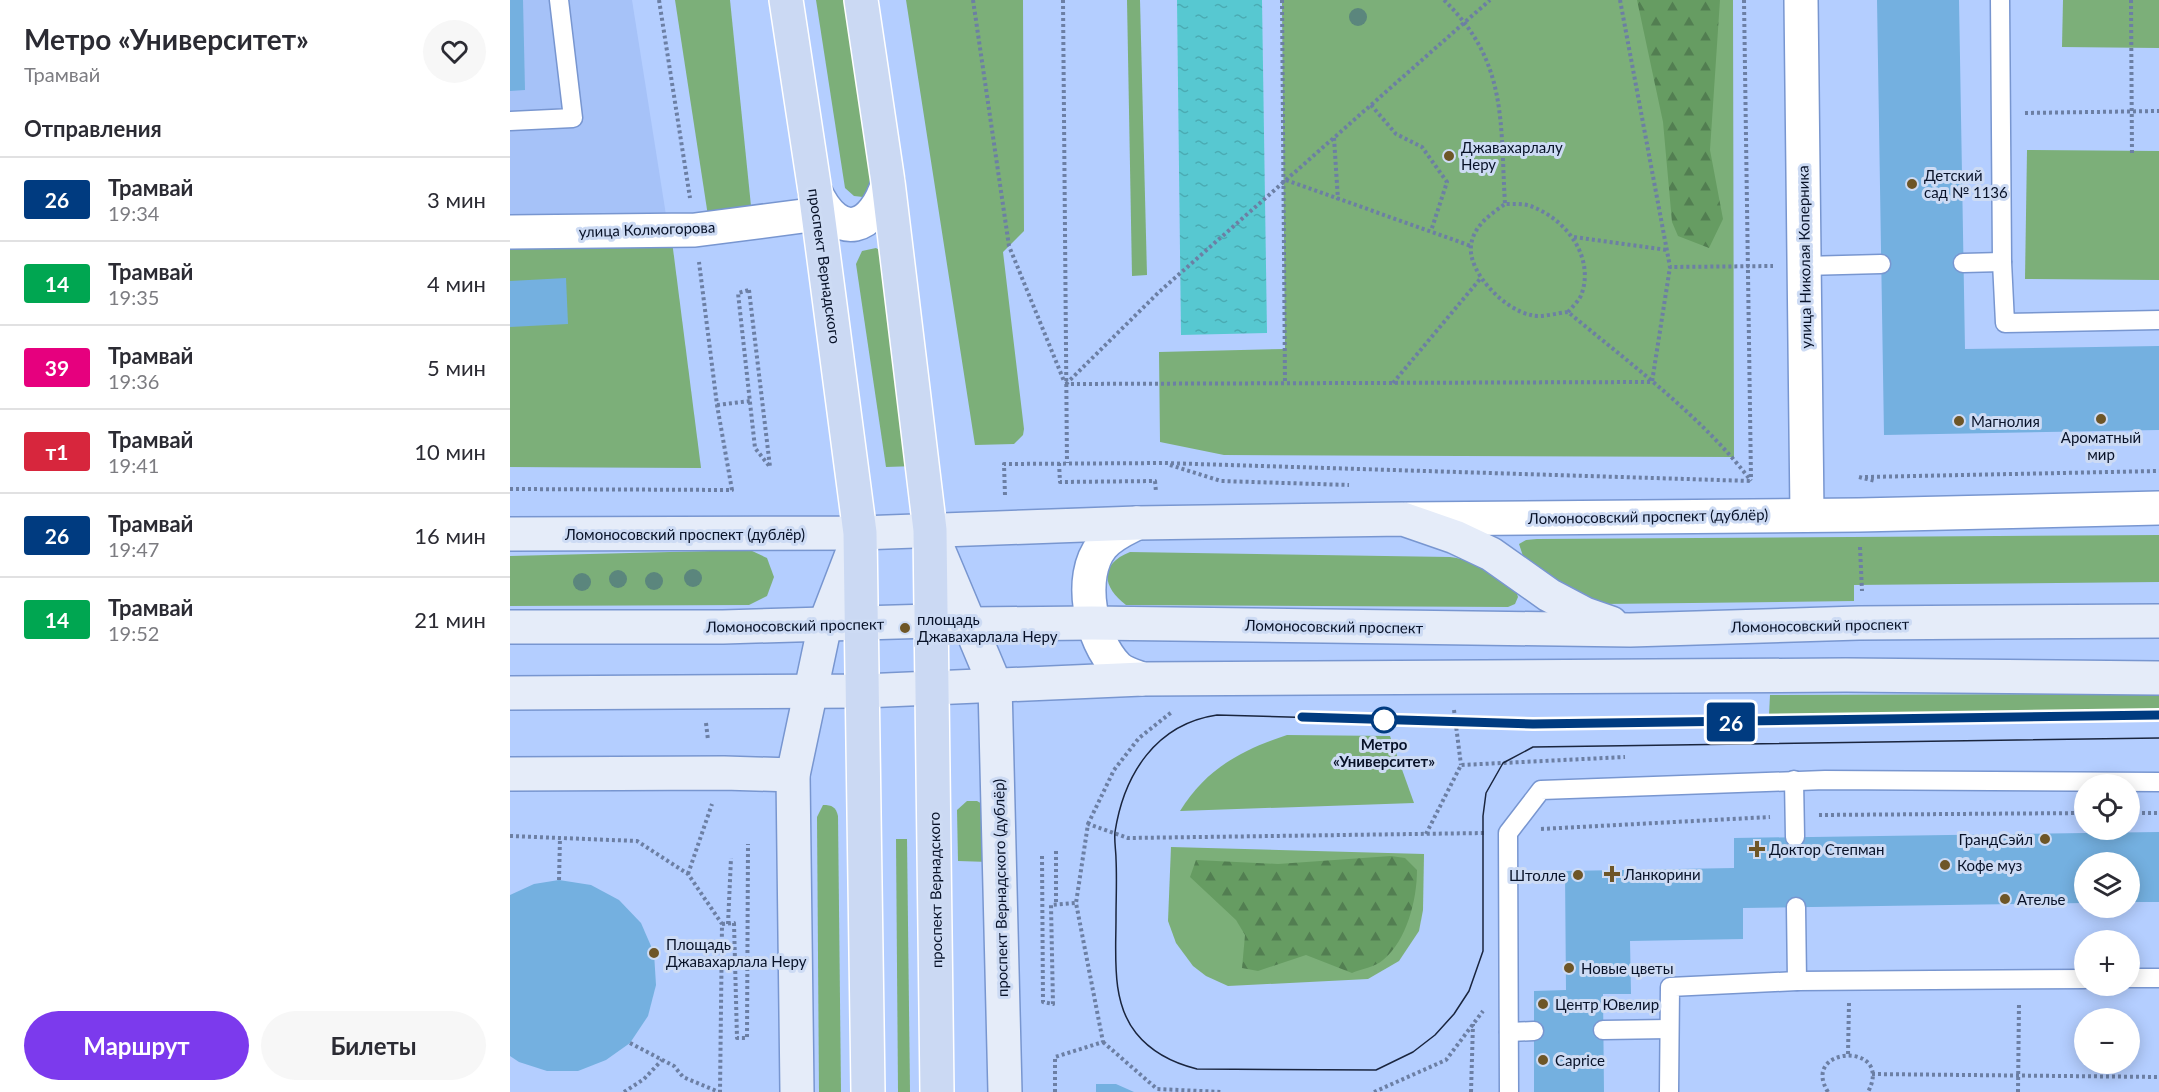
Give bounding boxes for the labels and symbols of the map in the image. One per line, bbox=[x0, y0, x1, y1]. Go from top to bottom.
place label: Джавахарлалу Неру bbox=[1461, 138, 1563, 173]
marker: Джавахарлалу Неру bbox=[1442, 149, 1456, 163]
street label: улица Николая Коперника bbox=[1793, 165, 1815, 349]
place label: Детский сад № 1136 bbox=[1924, 166, 2008, 201]
marker: Детский сад № 1136 bbox=[1905, 177, 1919, 191]
street label: проспект Вернадского bbox=[805, 187, 845, 345]
street label: улица Колмогорова bbox=[578, 218, 716, 240]
place label: Магнолия bbox=[1971, 412, 2040, 430]
marker: Ароматный мир bbox=[2094, 412, 2108, 426]
marker: Магнолия bbox=[1952, 414, 1966, 428]
place label: Ароматный мир bbox=[2061, 428, 2141, 463]
street label: Ломоносовский проспект (дублёр) bbox=[1527, 505, 1768, 527]
street label: Ломоносовский проспект (дублёр) bbox=[564, 525, 805, 543]
place label: площадь Джавахарлала Неру bbox=[917, 610, 1058, 645]
street label: Ломоносовский проспект bbox=[705, 614, 885, 636]
street label: Ломоносовский проспект bbox=[1730, 614, 1910, 636]
street label: Ломоносовский проспект bbox=[1244, 615, 1424, 637]
marker: площадь Джавахарлала Неру bbox=[898, 621, 912, 635]
line badge: 26 bbox=[1704, 702, 1758, 742]
marker: Метро «Университет» bbox=[1371, 707, 1397, 733]
place label: Метро «Университет» bbox=[1333, 735, 1435, 770]
street label: проспект Вернадского (дублёр) bbox=[989, 779, 1011, 997]
street label: проспект Вернадского bbox=[925, 812, 945, 968]
place label: ГрандСэйл bbox=[1958, 830, 2033, 848]
marker: ГрандСэйл bbox=[2038, 832, 2052, 846]
place label: Доктор Степман bbox=[1769, 840, 1884, 858]
marker: Доктор Степман bbox=[1750, 842, 1764, 856]
place label: Кофе муз bbox=[1957, 856, 2023, 874]
marker: Кофе муз bbox=[1938, 858, 1952, 872]
place label: Ланкорини bbox=[1623, 865, 1701, 883]
place label: Штолле bbox=[1509, 866, 1566, 884]
marker: Ланкорини bbox=[1605, 867, 1619, 881]
marker: Штолле bbox=[1571, 868, 1585, 882]
place label: Ателье bbox=[2017, 890, 2065, 908]
marker: Ателье bbox=[1998, 892, 2012, 906]
place label: Площадь Джавахарлала Неру bbox=[666, 935, 807, 970]
marker: Площадь Джавахарлала Неру bbox=[647, 946, 661, 960]
place label: Новые цветы bbox=[1581, 959, 1673, 977]
marker: Новые цветы bbox=[1562, 961, 1576, 975]
place label: Центр Ювелир bbox=[1555, 995, 1659, 1013]
marker: Центр Ювелир bbox=[1536, 997, 1550, 1011]
place label: Caprice bbox=[1555, 1051, 1605, 1069]
marker: Caprice bbox=[1536, 1053, 1550, 1067]

